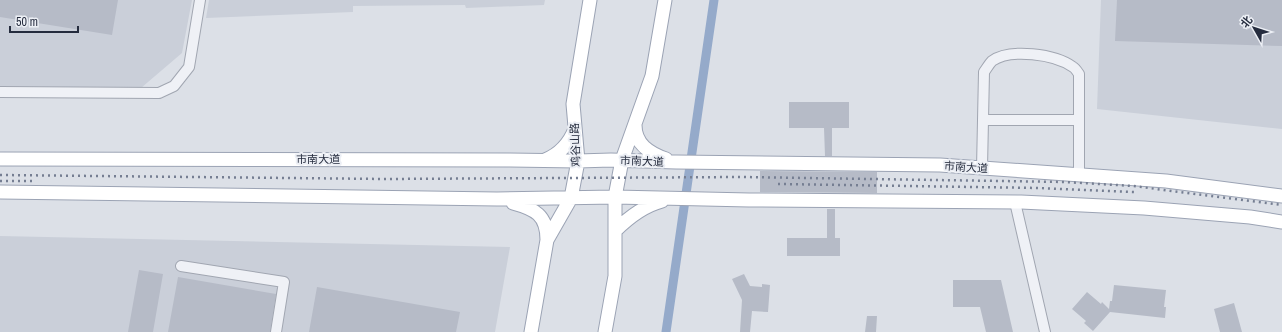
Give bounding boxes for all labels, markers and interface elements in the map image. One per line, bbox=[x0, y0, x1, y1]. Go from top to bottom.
scale bar bbox=[10, 8, 78, 34]
north arrow bbox=[1234, 8, 1274, 48]
text: 北 bbox=[1237, 13, 1255, 30]
text: 50 m bbox=[16, 14, 38, 30]
street label: 鸡谷山路 bbox=[567, 123, 583, 167]
street label: 市南大道 bbox=[296, 152, 340, 166]
street label: 市南大道 bbox=[620, 153, 664, 169]
street label: 市南大道 bbox=[944, 158, 988, 176]

